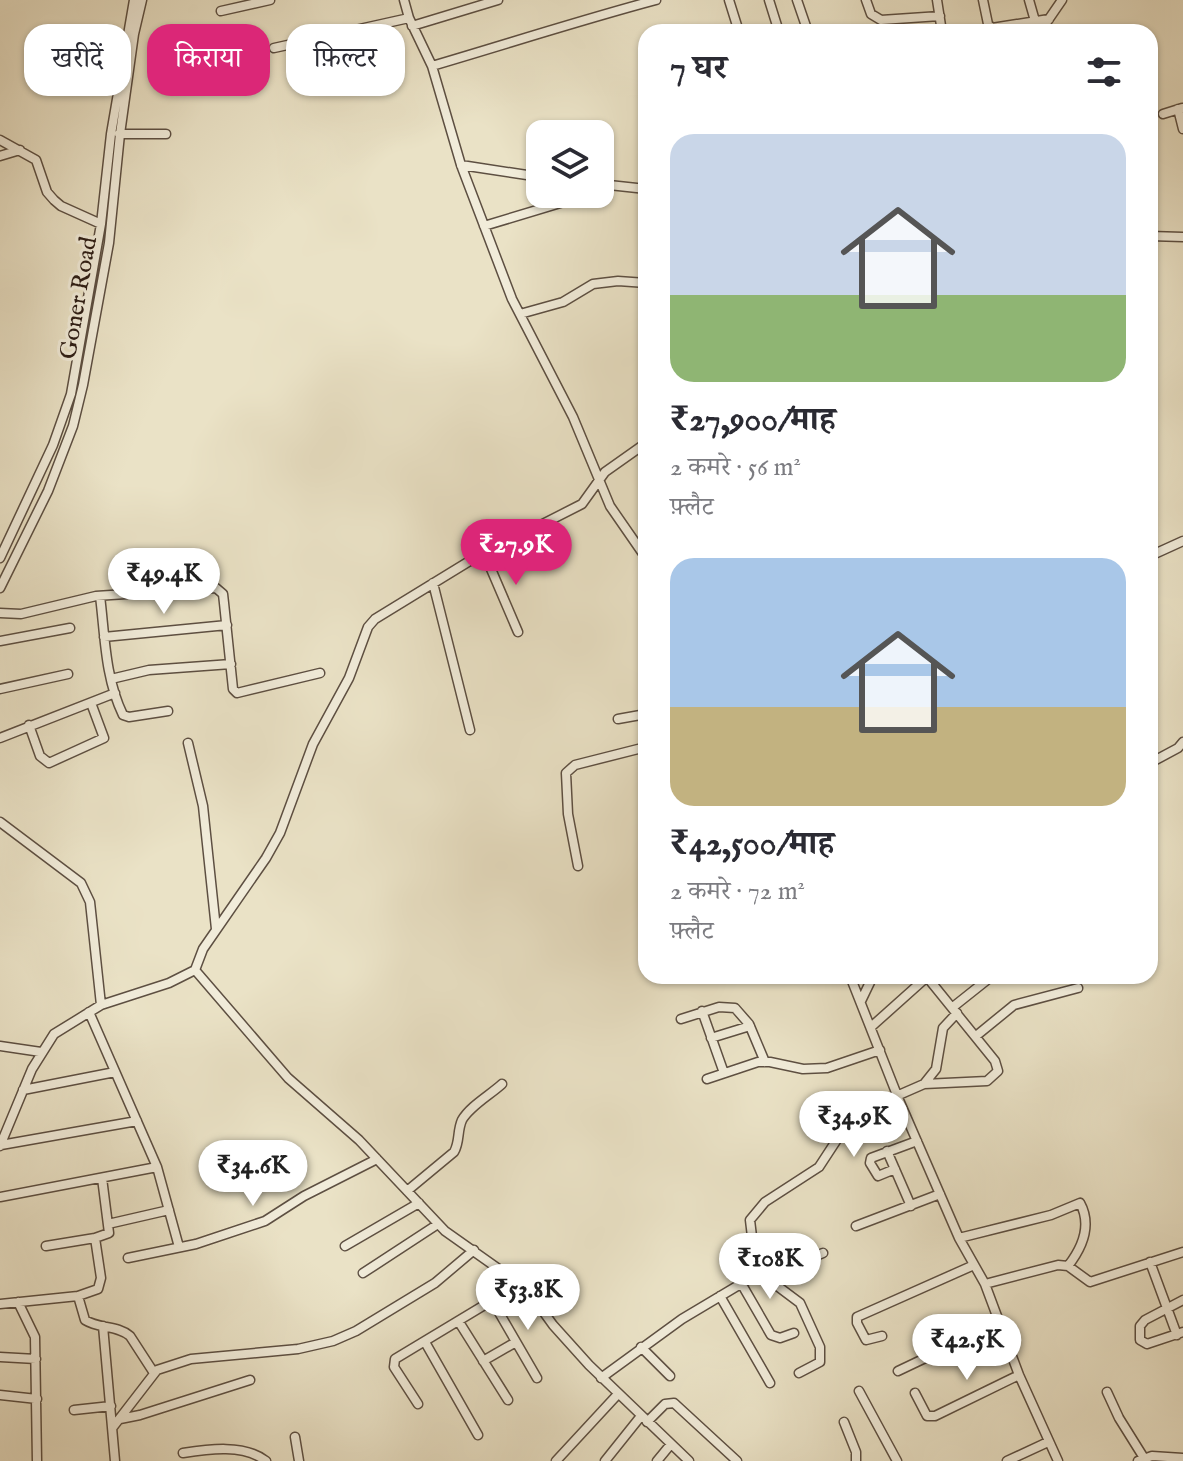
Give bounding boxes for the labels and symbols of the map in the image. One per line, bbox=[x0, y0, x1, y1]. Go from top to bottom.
street label: Goner Road bbox=[53, 234, 105, 362]
pin: ₹27.9K bbox=[451, 519, 581, 587]
pin: ₹49.4K bbox=[99, 548, 229, 616]
pin: ₹34.9K bbox=[789, 1091, 919, 1159]
pin: ₹34.6K bbox=[188, 1140, 318, 1208]
pin: ₹108K bbox=[714, 1233, 826, 1301]
pin: ₹53.8K bbox=[463, 1264, 593, 1332]
pin: ₹42.5K bbox=[902, 1314, 1032, 1382]

